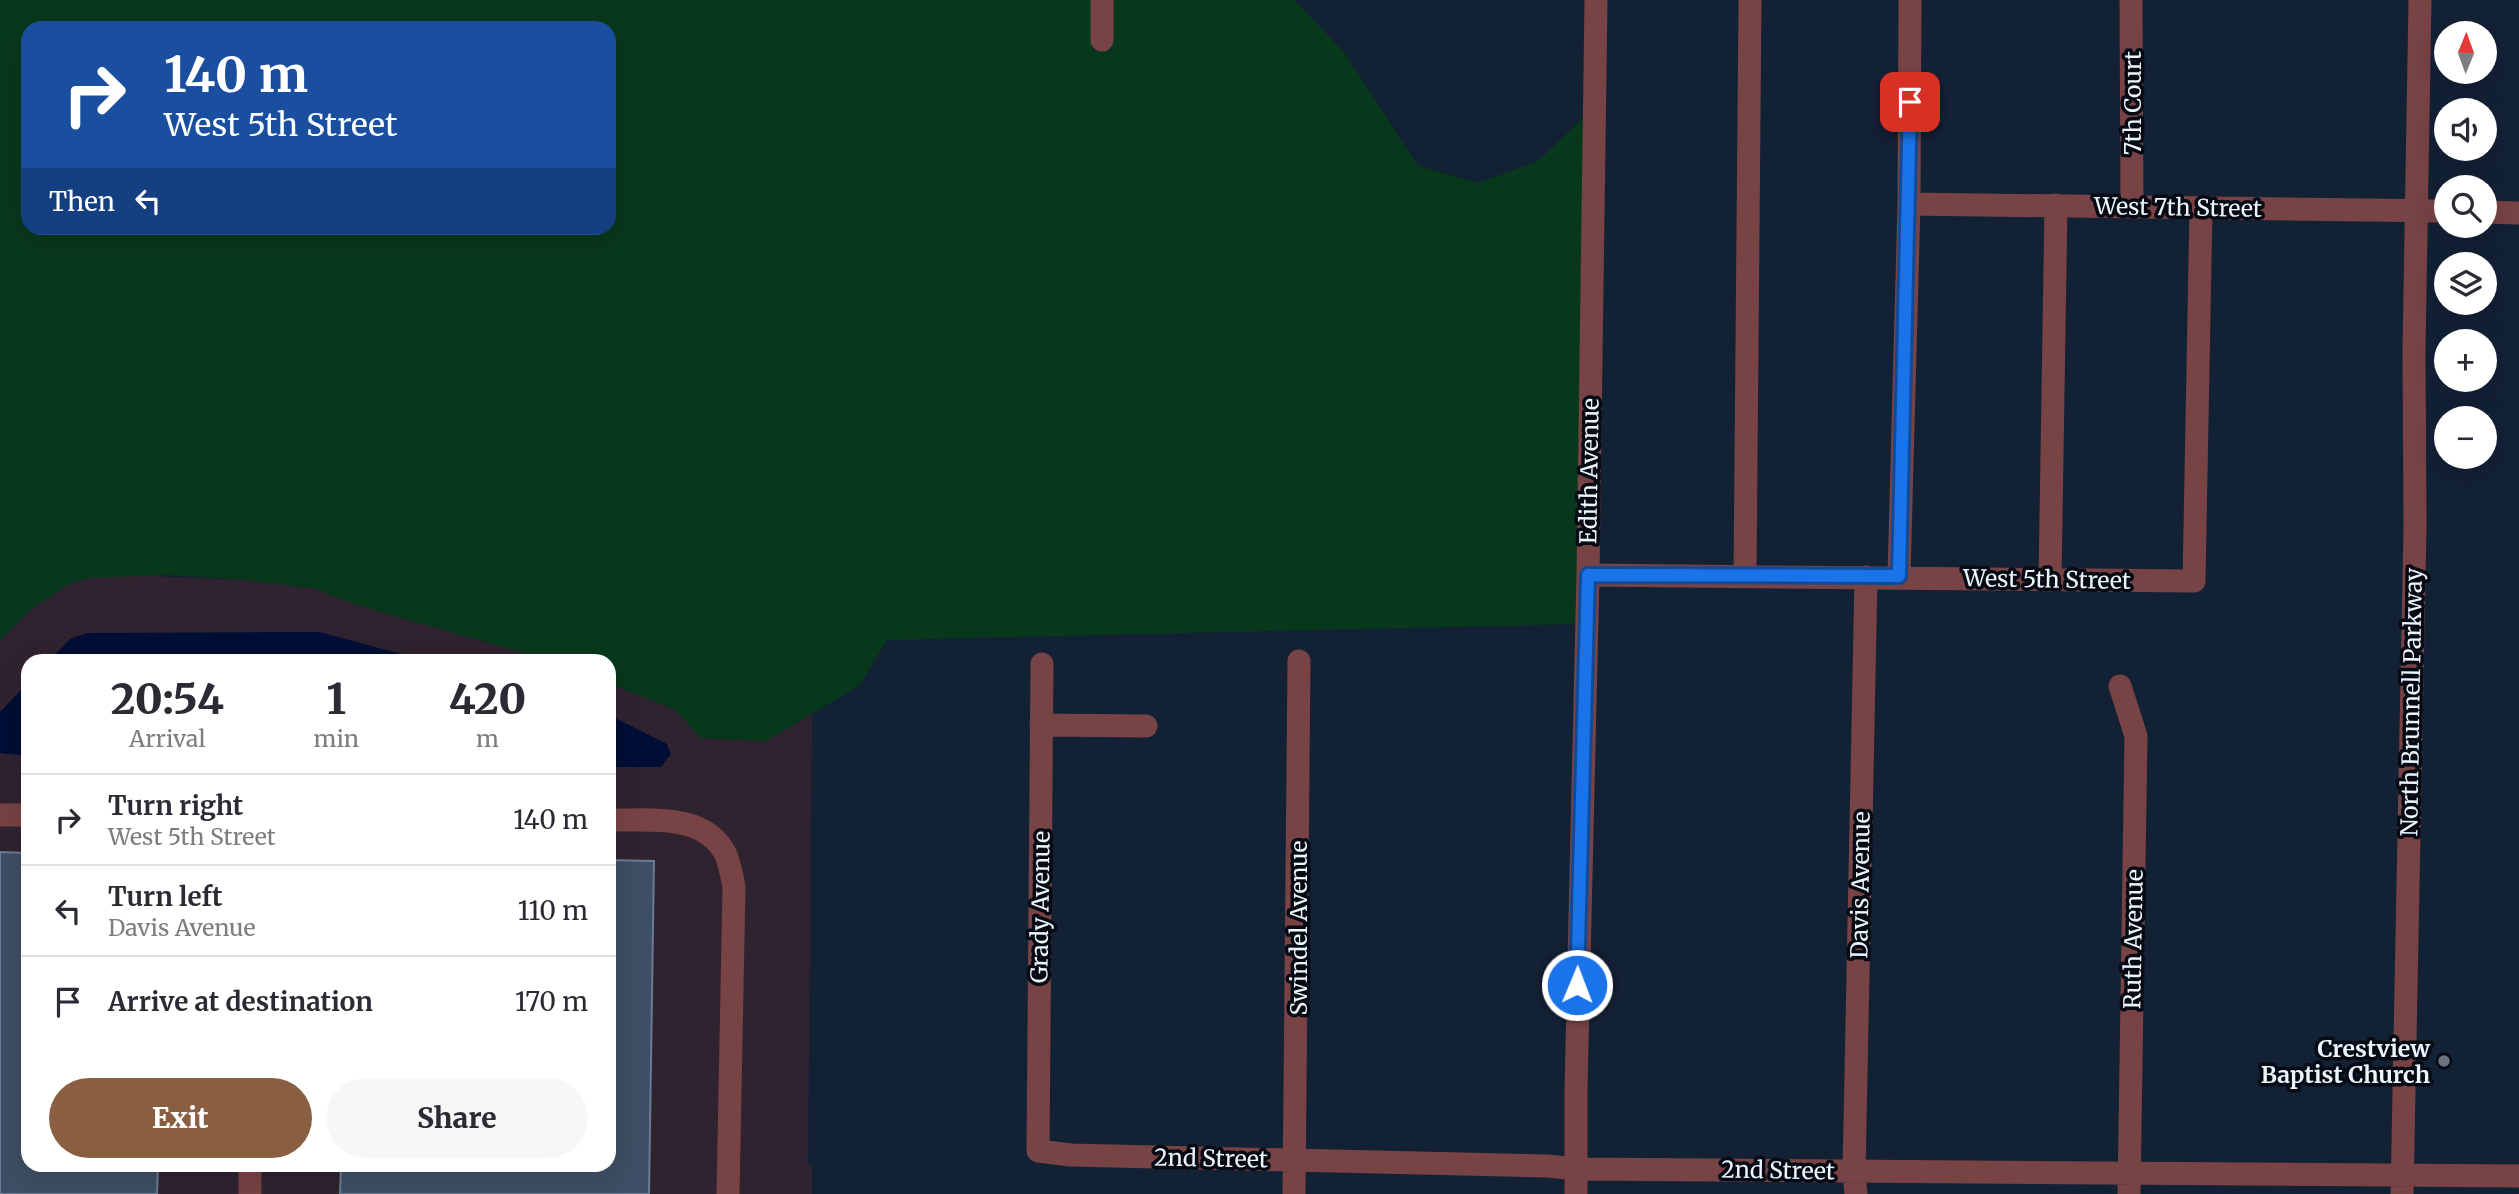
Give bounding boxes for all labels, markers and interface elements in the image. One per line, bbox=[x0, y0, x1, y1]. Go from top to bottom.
north arrow bbox=[2434, 21, 2497, 84]
map controls bbox=[2434, 21, 2497, 469]
text: 140 m bbox=[164, 44, 308, 105]
icon: right bbox=[49, 49, 140, 140]
street label: 7th Court bbox=[2118, 51, 2147, 155]
pin bbox=[1880, 72, 1940, 132]
icon: arrive bbox=[1891, 83, 1929, 121]
button: sound bbox=[2434, 98, 2497, 161]
text: West 5th Street bbox=[164, 105, 397, 145]
button: search bbox=[2434, 175, 2497, 238]
icon: left bbox=[129, 182, 167, 220]
text: Then bbox=[49, 185, 115, 218]
street label: West 7th Street bbox=[2093, 191, 2262, 223]
button: layers bbox=[2434, 252, 2497, 315]
button: + bbox=[2434, 329, 2497, 392]
street label: Edith Avenue bbox=[1573, 398, 1605, 544]
button: − bbox=[2434, 406, 2497, 469]
street label: West 5th Street bbox=[1962, 563, 2131, 595]
street label: North Brunnell Parkway bbox=[2394, 567, 2428, 837]
text: 20:54 bbox=[111, 673, 224, 725]
text: 1 bbox=[326, 673, 346, 725]
text: 420 bbox=[449, 673, 526, 725]
text: Arrival bbox=[129, 724, 206, 753]
text: min bbox=[314, 724, 359, 753]
text: m bbox=[476, 724, 499, 753]
text: Turn right bbox=[108, 789, 243, 822]
icon: right bbox=[49, 801, 87, 839]
text: 140 m bbox=[513, 803, 588, 836]
street label: Davis Avenue bbox=[1844, 811, 1876, 959]
text: West 5th Street bbox=[108, 822, 276, 851]
street label: Grady Avenue bbox=[1024, 831, 1056, 983]
street label: Swindel Avenue bbox=[1284, 841, 1313, 1015]
street label: Ruth Avenue bbox=[2117, 869, 2149, 1009]
text: Turn left bbox=[108, 880, 222, 913]
icon: left bbox=[49, 892, 87, 930]
text: 110 m bbox=[518, 894, 588, 927]
text: Davis Avenue bbox=[108, 913, 255, 942]
position arrow bbox=[1540, 948, 1614, 1022]
icon: arrive bbox=[49, 983, 87, 1021]
text: Arrive at destination bbox=[108, 985, 373, 1018]
text: 170 m bbox=[515, 985, 588, 1018]
place label: Crestview Baptist Church bbox=[2261, 1034, 2431, 1089]
marker: Crestview Baptist Church bbox=[2436, 1053, 2452, 1069]
button: Exit bbox=[49, 1078, 312, 1158]
button: Share bbox=[326, 1078, 588, 1158]
street label: 2nd Street bbox=[1154, 1143, 1268, 1173]
street label: 2nd Street bbox=[1721, 1155, 1835, 1185]

